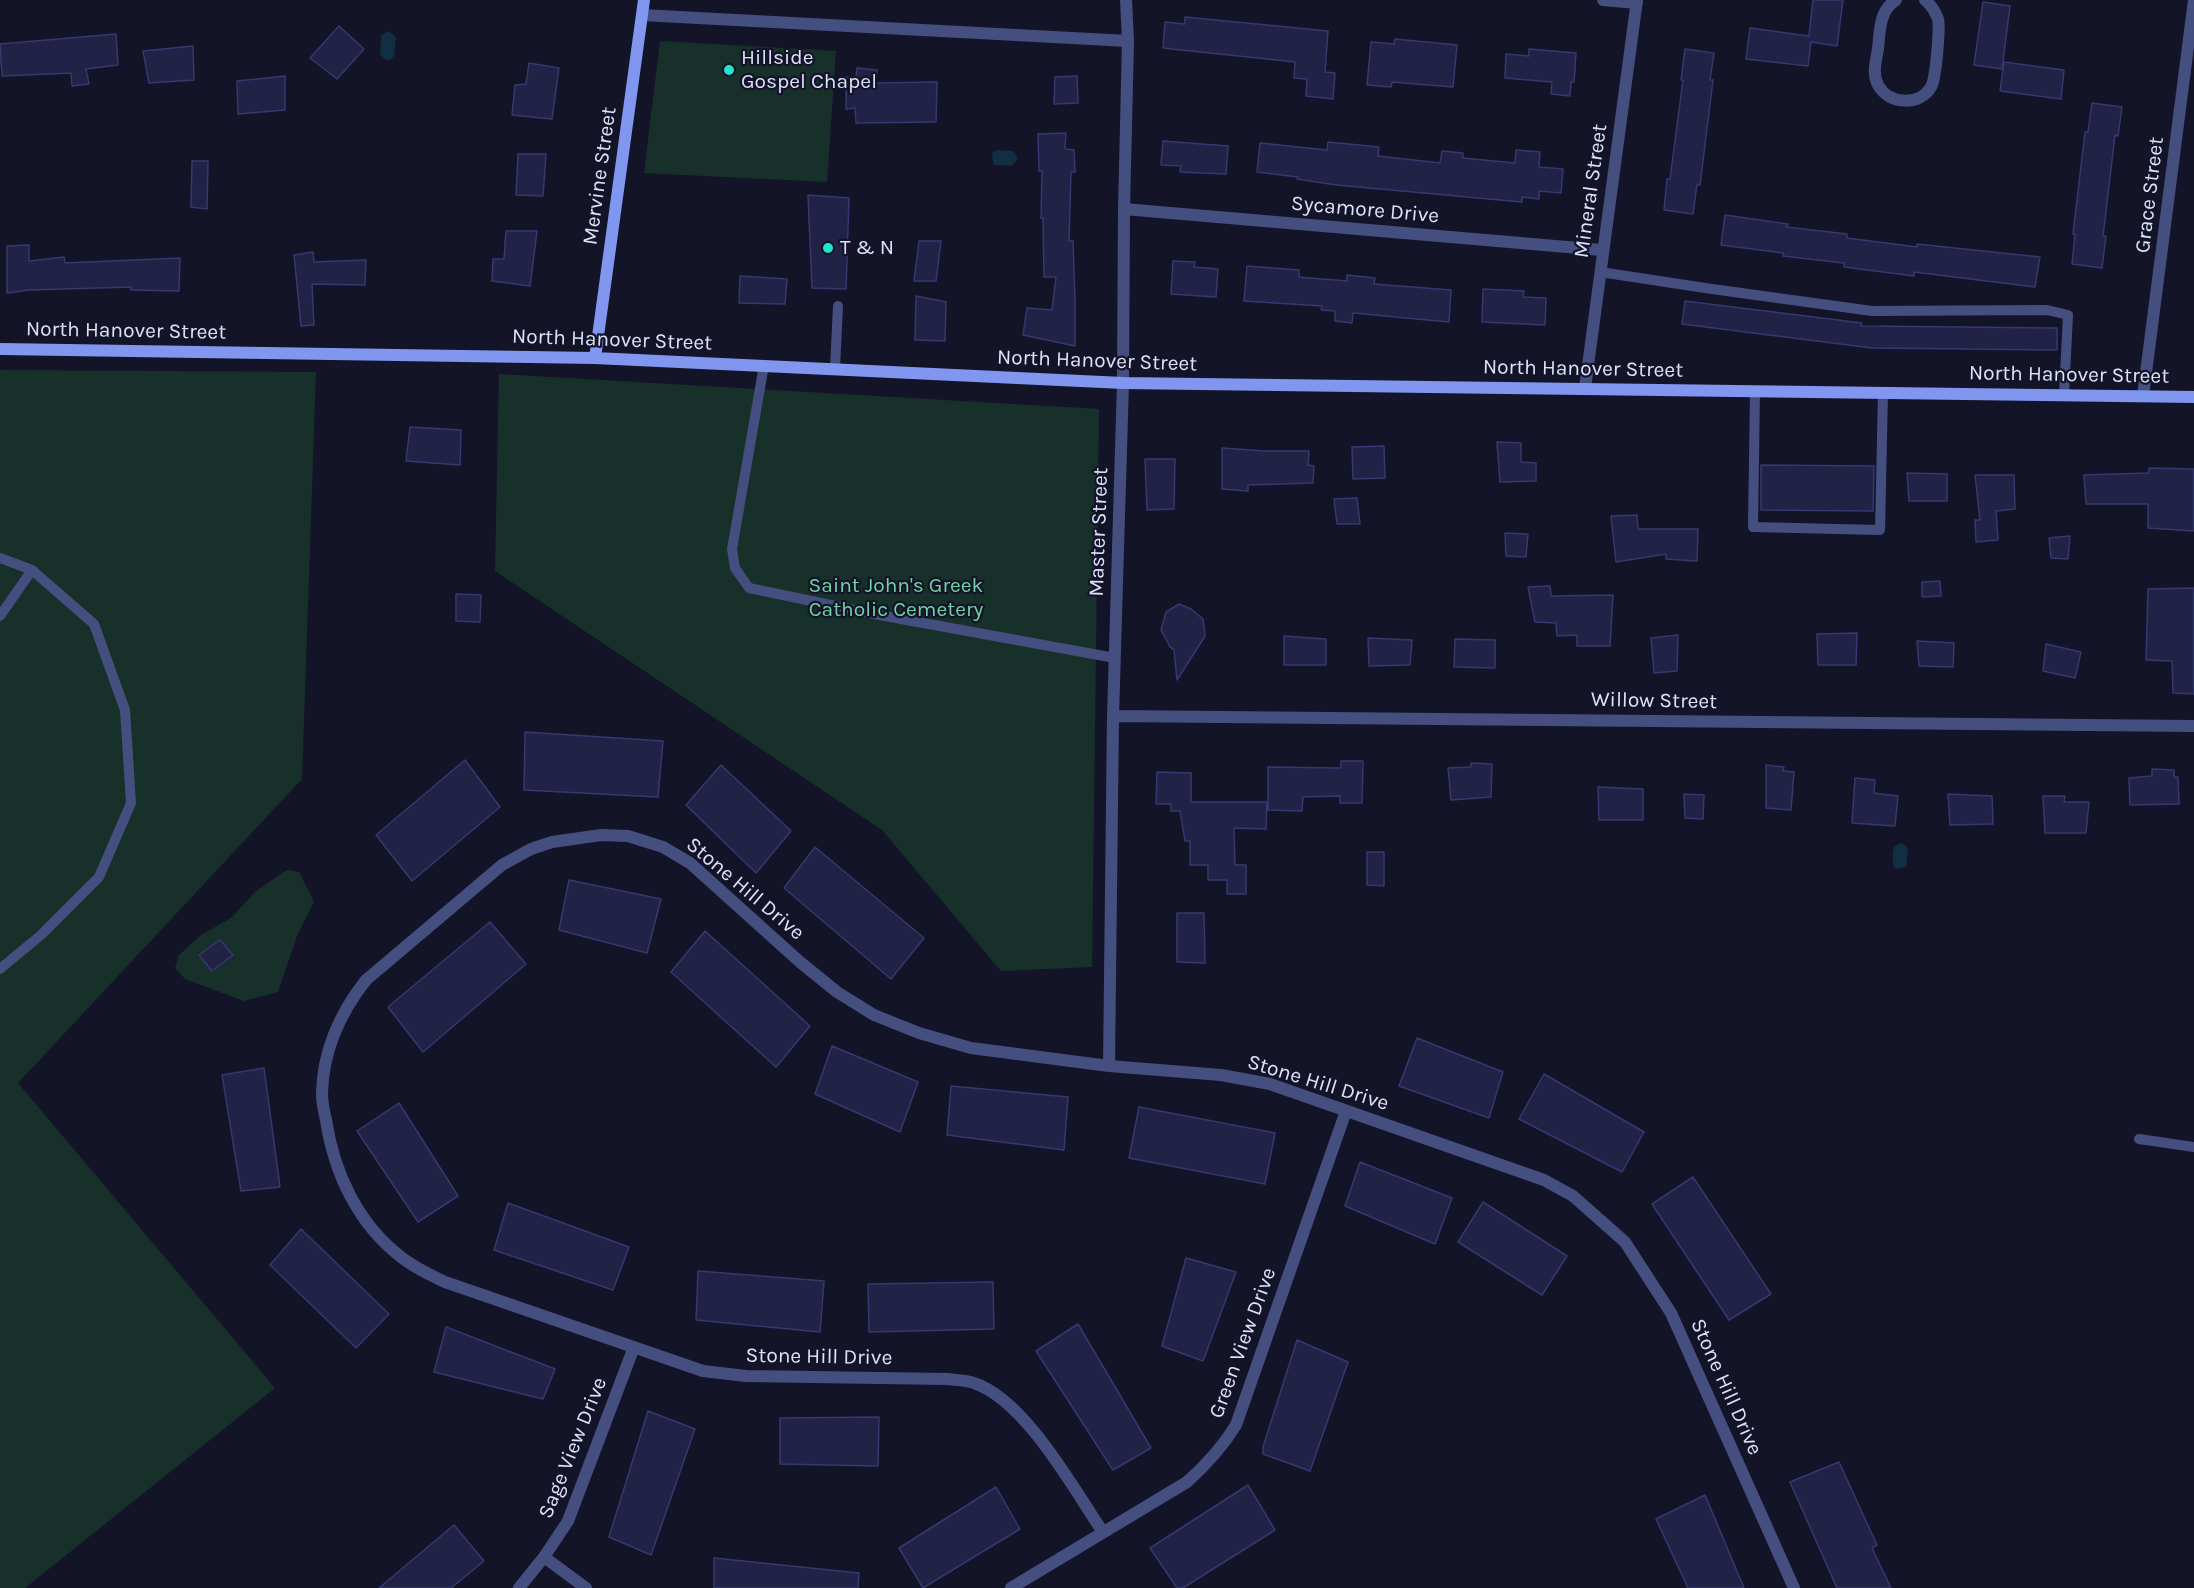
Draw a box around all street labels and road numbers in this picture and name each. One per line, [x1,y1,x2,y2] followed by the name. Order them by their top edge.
[578,105,622,247] street label: Mervine Street
[1569,122,1613,260] street label: Mineral Street
[2130,135,2170,255] street label: Grace Street
[1290,191,1440,229] street label: Sycamore Drive
[26,317,226,345] street label: North Hanover Street
[511,324,713,356] street label: North Hanover Street
[996,345,1198,377] street label: North Hanover Street
[1483,355,1683,383] street label: North Hanover Street
[1969,361,2169,389] street label: North Hanover Street
[1084,467,1114,597] street label: Master Street
[1591,687,1717,715] street label: Willow Street
[681,832,809,946] street label: Stone Hill Drive
[1244,1050,1392,1116] street label: Stone Hill Drive
[1204,1264,1282,1422] street label: Green View Drive
[1685,1315,1767,1459] street label: Stone Hill Drive
[745,1343,893,1371] street label: Stone Hill Drive
[533,1374,613,1522] street label: Sage View Drive

